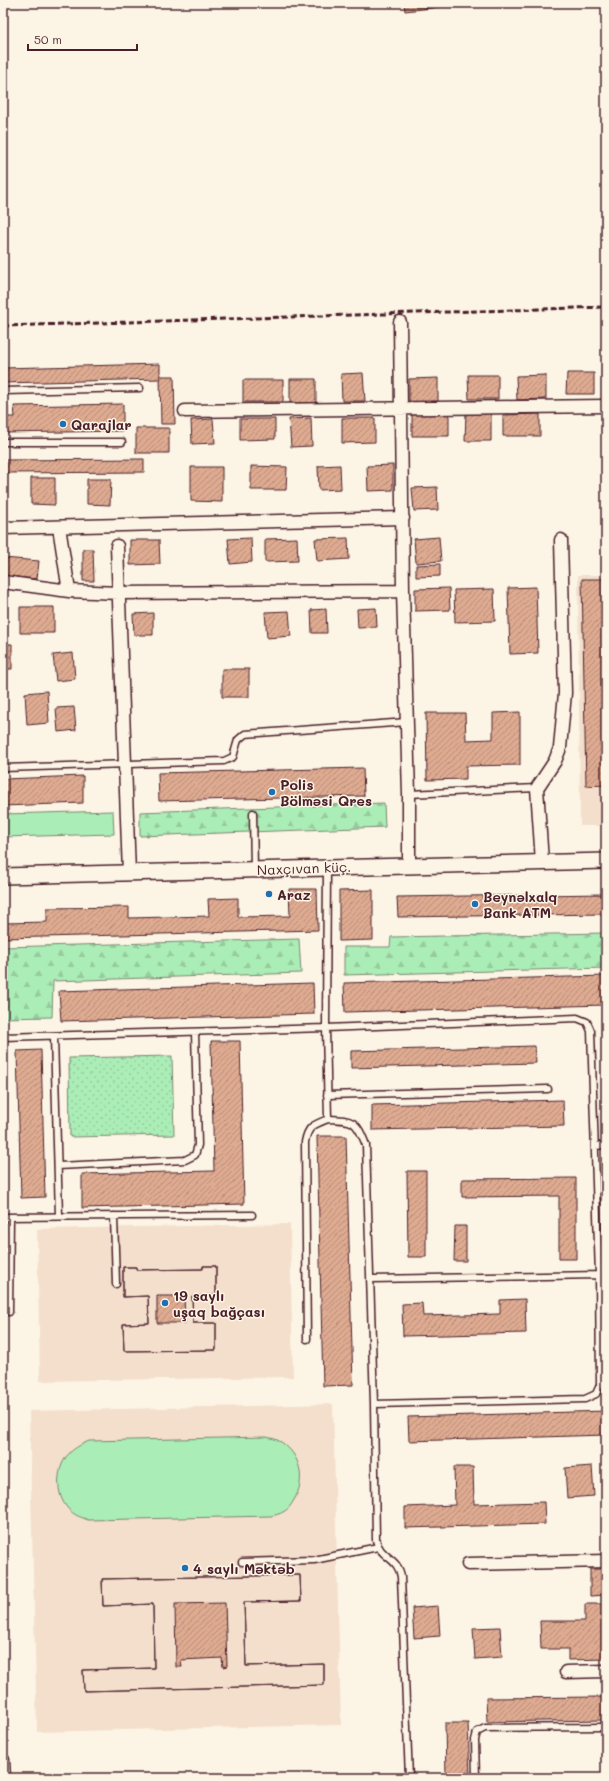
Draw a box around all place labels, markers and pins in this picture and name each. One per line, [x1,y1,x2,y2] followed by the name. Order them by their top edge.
[71,415,132,434] place label: Qarajlar
[58,419,68,429] marker: Qarajlar
[280,775,372,810] place label: Polis Bölməsi Qres
[267,787,277,797] marker: Polis Bölməsi Qres
[277,885,311,904] place label: Araz
[483,887,557,922] place label: Beynəlxalq Bank ATM
[264,889,274,899] marker: Araz
[470,899,480,909] marker: Beynəlxalq Bank ATM
[173,1286,266,1322] place label: 19 saylı uşaq bağçası
[160,1298,170,1308] marker: 19 saylı uşaq bağçası
[193,1559,295,1578] place label: 4 saylı Məktəb
[180,1563,190,1573] marker: 4 saylı Məktəb

